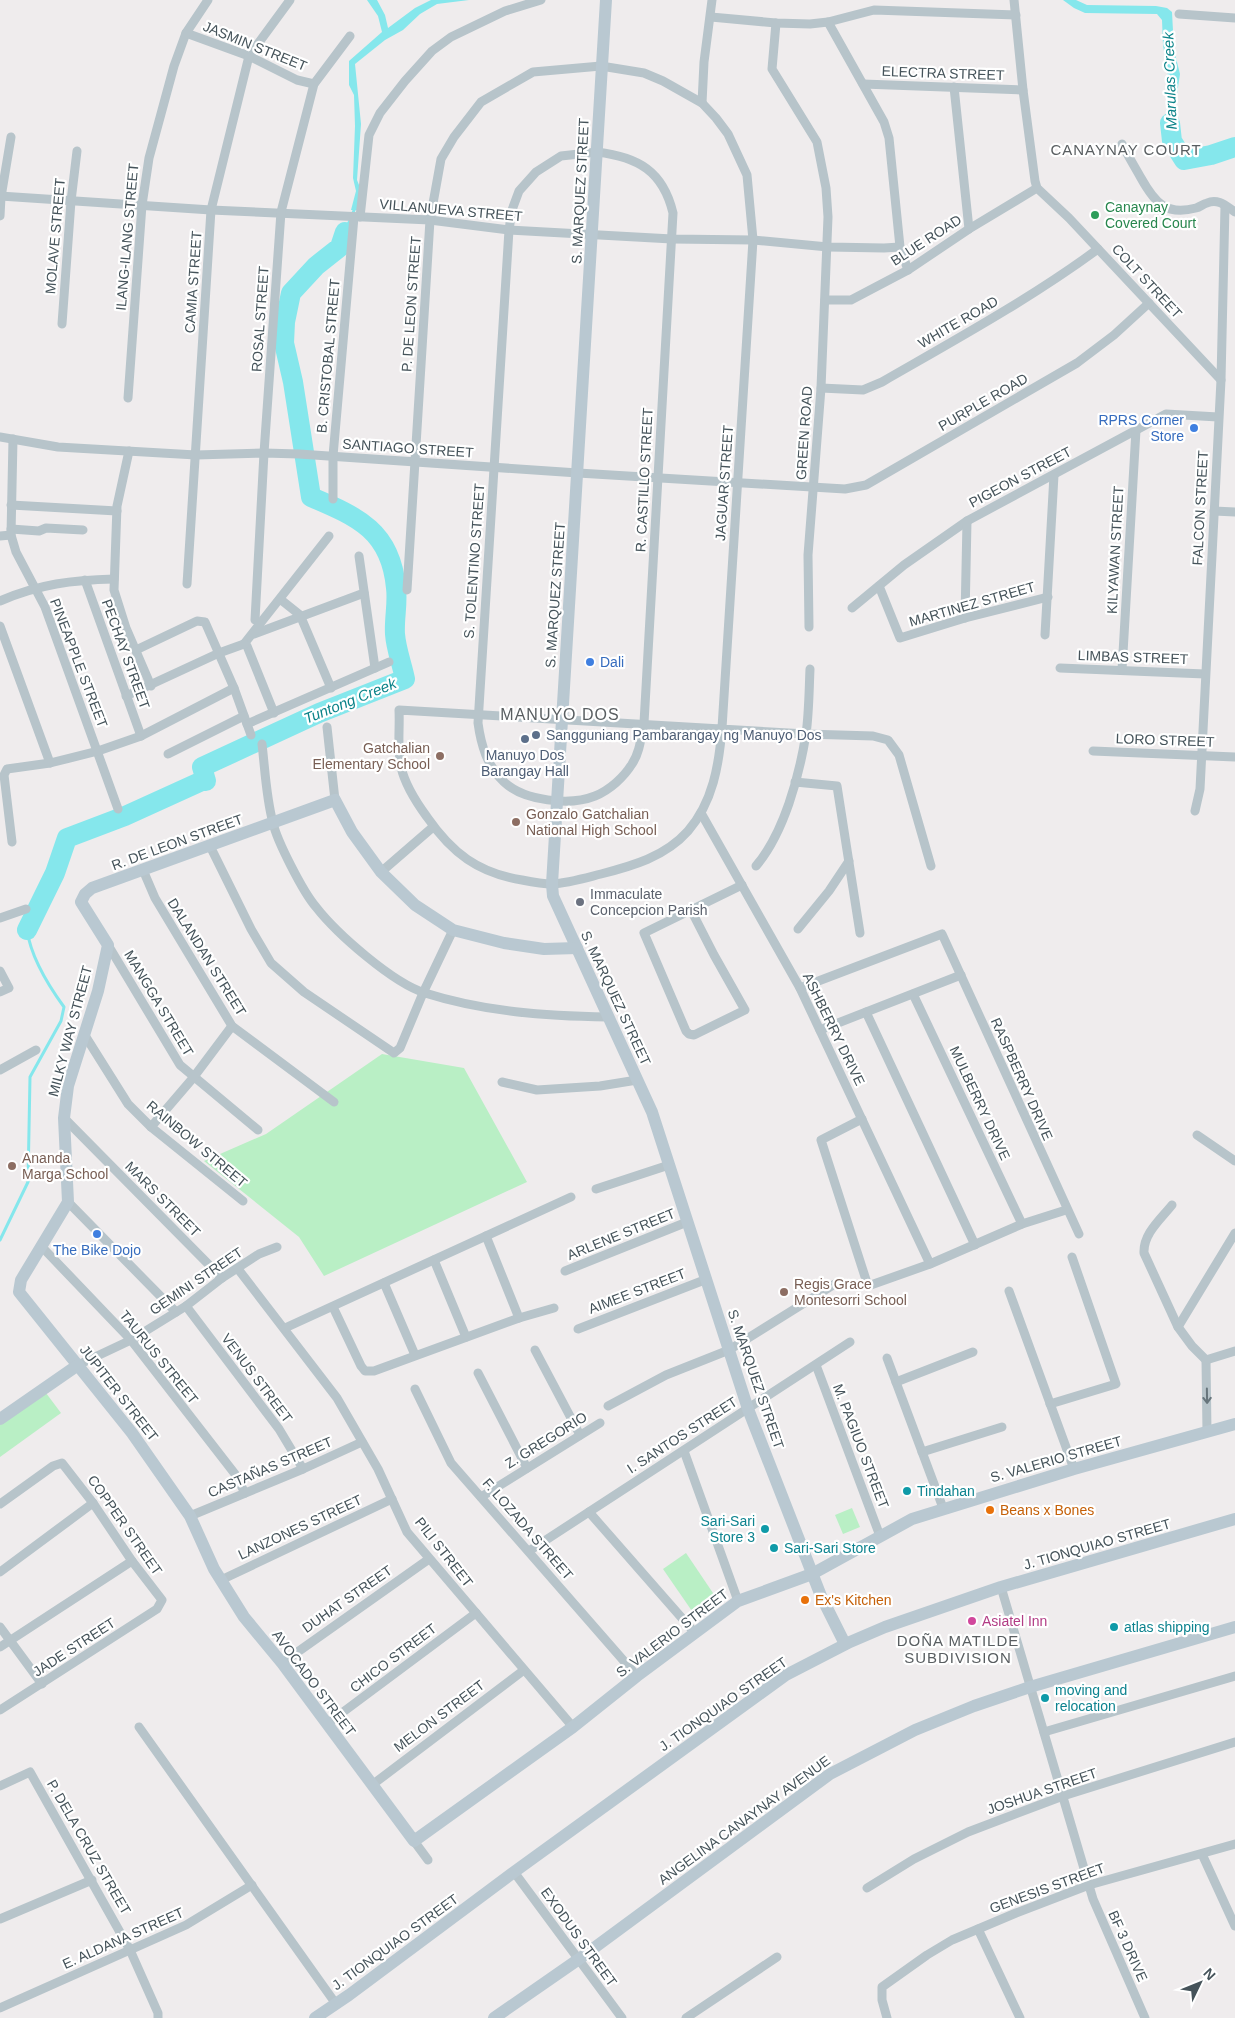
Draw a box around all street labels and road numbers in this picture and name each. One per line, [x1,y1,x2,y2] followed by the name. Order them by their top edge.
[201,18,310,74] street label: JASMIN STREET
[881,63,1005,83] street label: ELECTRA STREET
[568,117,592,264] street label: S. MARQUEZ STREET
[113,162,141,311] street label: ILANG-ILANG STREET
[42,177,68,295] street label: MOLAVE STREET
[379,196,524,224] street label: VILLANUEVA STREET
[888,211,964,269] street label: BLUE ROAD
[181,230,205,334] street label: CAMIA STREET
[398,235,424,372] street label: P. DE LEON STREET
[1109,241,1186,322] street label: COLT STREET
[248,265,272,372] street label: ROSAL STREET
[313,278,343,434] street label: B. CRISTOBAL STREET
[915,293,1001,351] street label: WHITE ROAD
[936,370,1030,434] street label: PURPLE ROAD
[793,385,815,481] street label: GREEN ROAD
[632,407,656,553] street label: R. CASTILLO STREET
[712,424,736,541] street label: JAGUAR STREET
[342,435,475,461] street label: SANTIAGO STREET
[966,443,1074,511] street label: PIGEON STREET
[1189,450,1211,566] street label: FALCON STREET
[461,482,487,639] street label: S. TOLENTINO STREET
[1104,485,1126,615] street label: KILYAWAN STREET
[542,521,568,668] street label: S. MARQUEZ STREET
[907,578,1037,630] street label: MARTINEZ STREET
[47,596,111,730] street label: PINEAPPLE STREET
[99,597,153,711] street label: PECHAY STREET
[1078,647,1189,667] street label: LIMBAS STREET
[1115,730,1215,750] street label: LORO STREET
[109,811,245,873] street label: R. DE LEON STREET
[164,895,250,1019] street label: DALANDAN STREET
[578,928,654,1068] street label: S. MARQUEZ STREET
[121,947,197,1059] street label: MANGGA STREET
[45,963,95,1098] street label: MILKY WAY STREET
[800,970,868,1088] street label: ASHBERRY DRIVE
[988,1015,1056,1143] street label: RASPBERRY DRIVE
[947,1043,1013,1163] street label: MULBERRY DRIVE
[144,1097,251,1191] street label: RAINBOW STREET
[122,1158,204,1240] street label: MARS STREET
[565,1205,678,1263] street label: ARLENE STREET
[146,1244,246,1318] street label: GEMINI STREET
[586,1265,688,1317] street label: AIMEE STREET
[116,1307,202,1407] street label: TAURUS STREET
[725,1307,788,1451] street label: S. MARQUEZ STREET
[218,1330,296,1426] street label: VENUS STREET
[77,1342,162,1445] street label: JUPITER STREET
[830,1382,892,1511] street label: M. PAGIUO STREET
[624,1393,740,1477] street label: I. SANTOS STREET
[502,1408,590,1472] street label: Z. GREGORIO
[988,1432,1124,1485] street label: S. VALERIO STREET
[205,1433,335,1500] street label: CASTAÑAS STREET
[85,1472,166,1578] street label: COPPER STREET
[480,1475,577,1583] street label: F. LOZADA STREET
[236,1491,365,1563] street label: LANZONES STREET
[412,1514,476,1590] street label: PILI STREET
[1022,1515,1173,1573] street label: J. TIONQUIAO STREET
[299,1562,395,1636] street label: DUHAT STREET
[613,1585,731,1680] street label: S. VALERIO STREET
[30,1614,119,1680] street label: JADE STREET
[347,1620,440,1696] street label: CHICO STREET
[269,1627,359,1739] street label: AVOCADO STREET
[656,1654,790,1754] street label: J. TIONQUIAO STREET
[391,1677,488,1755] street label: MELON STREET
[655,1752,833,1888] street label: ANGELINA CANAYNAY AVENUE
[985,1765,1099,1817] street label: JOSHUA STREET
[44,1777,134,1918] street label: P. DELA CRUZ STREET
[987,1860,1107,1916] street label: GENESIS STREET
[538,1884,620,1990] street label: EXODUS STREET
[329,1891,462,1993] street label: J. TIONQUIAO STREET
[60,1904,186,1972] street label: E. ALDANA STREET
[1105,1908,1151,1984] street label: BF 3 DRIVE

